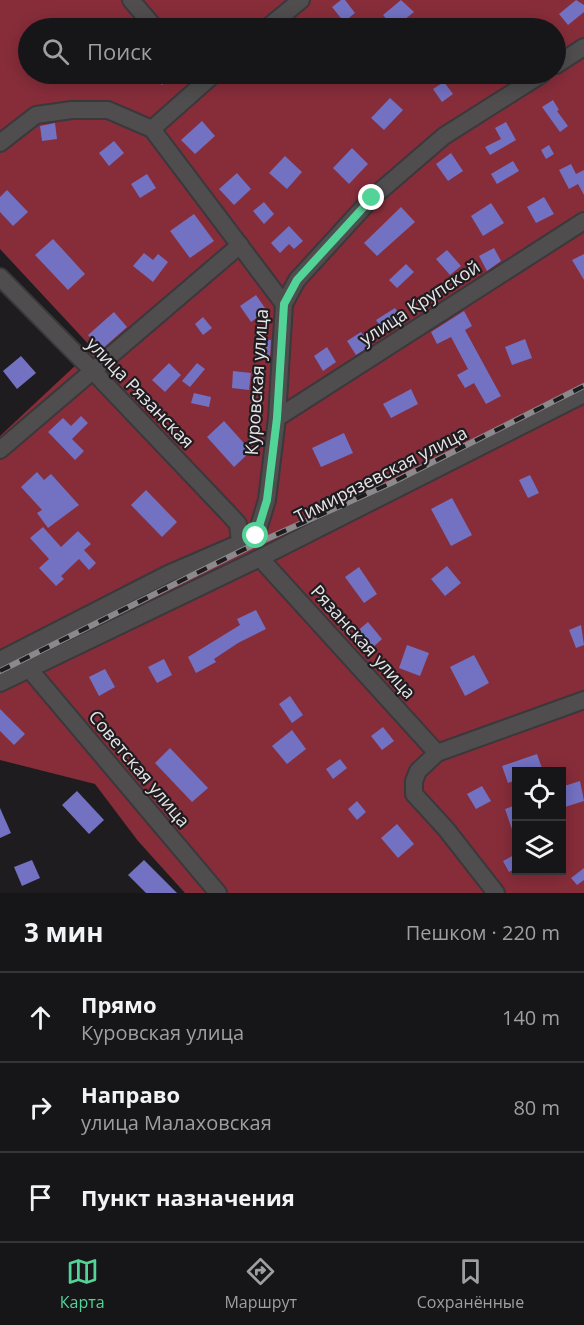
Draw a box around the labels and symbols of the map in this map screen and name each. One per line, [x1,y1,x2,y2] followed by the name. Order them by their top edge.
[358,184,384,210] route end
[355,254,484,350] street label: улица Крупской
[239,308,273,456] street label: Куровская улица
[82,332,200,453] street label: улица Рязанская
[290,420,471,528] street label: Тимирязевская улица
[242,522,268,548] route start
[306,579,421,703] street label: Рязанская улица
[84,705,196,832] street label: Советская улица

